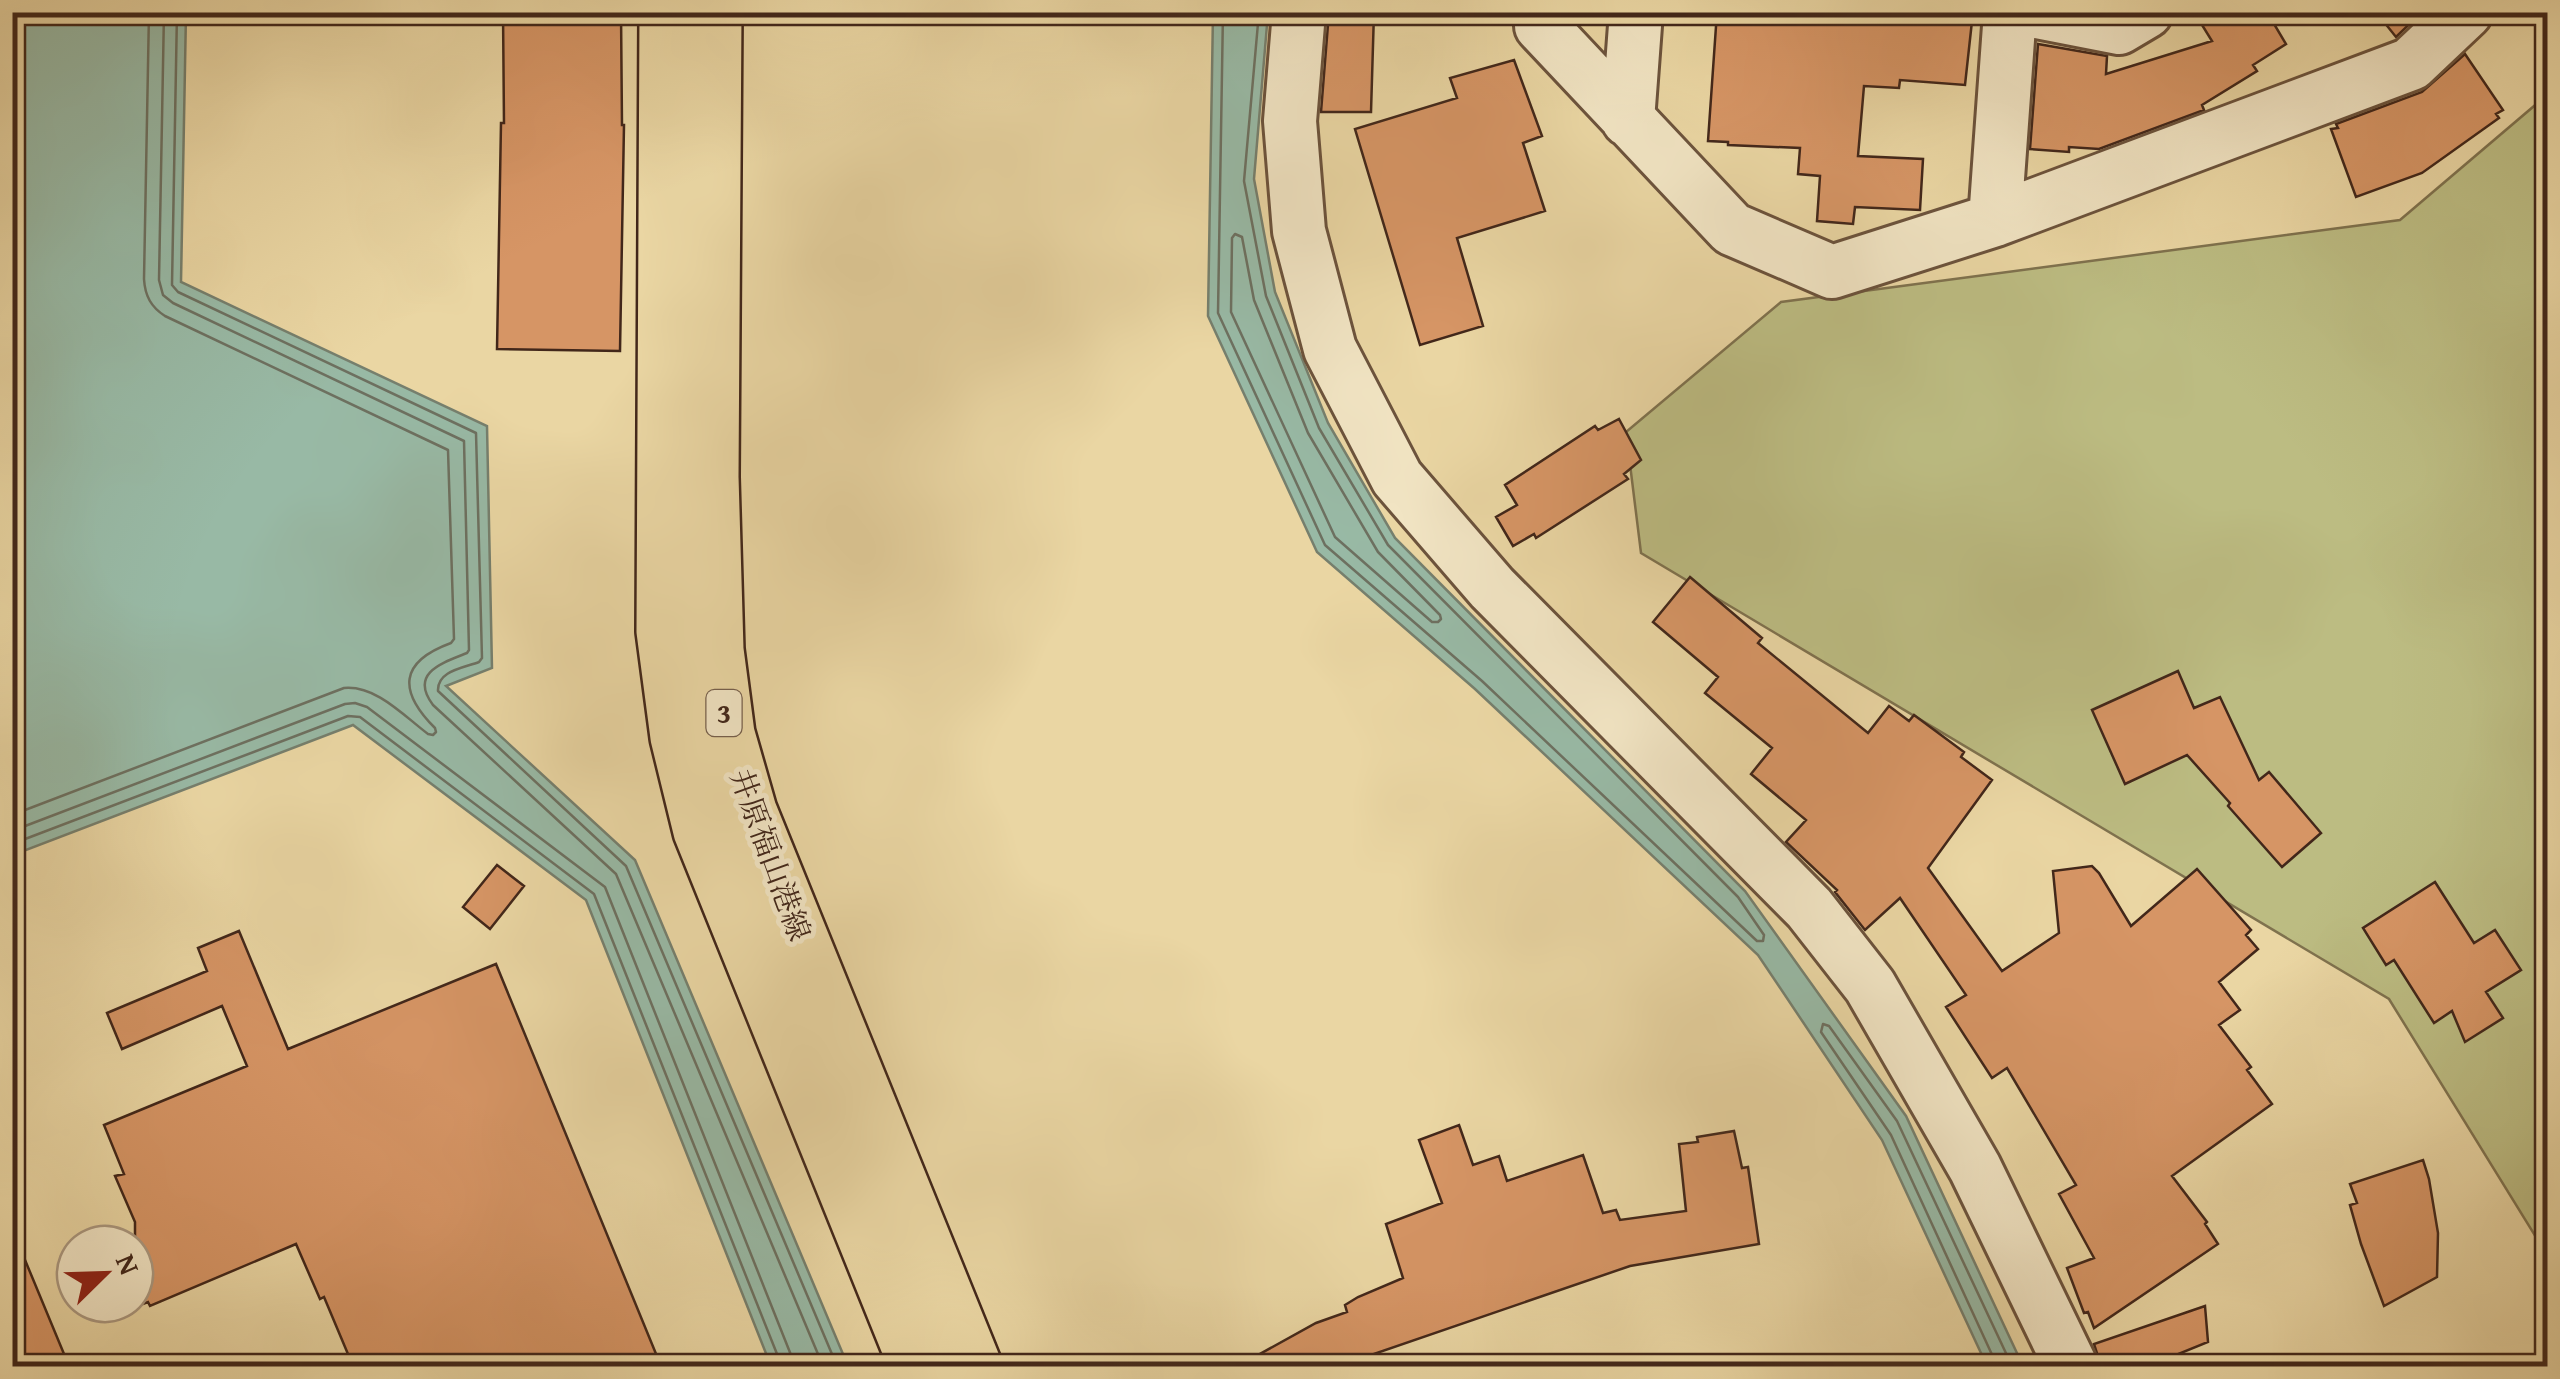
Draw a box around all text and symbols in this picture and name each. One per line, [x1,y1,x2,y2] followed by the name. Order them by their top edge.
[706,690,742,736] road number: 3
[719,763,822,947] street label: 井原福山港線
[55,1224,155,1324] north arrow
[106,1247,151,1281] text: N

